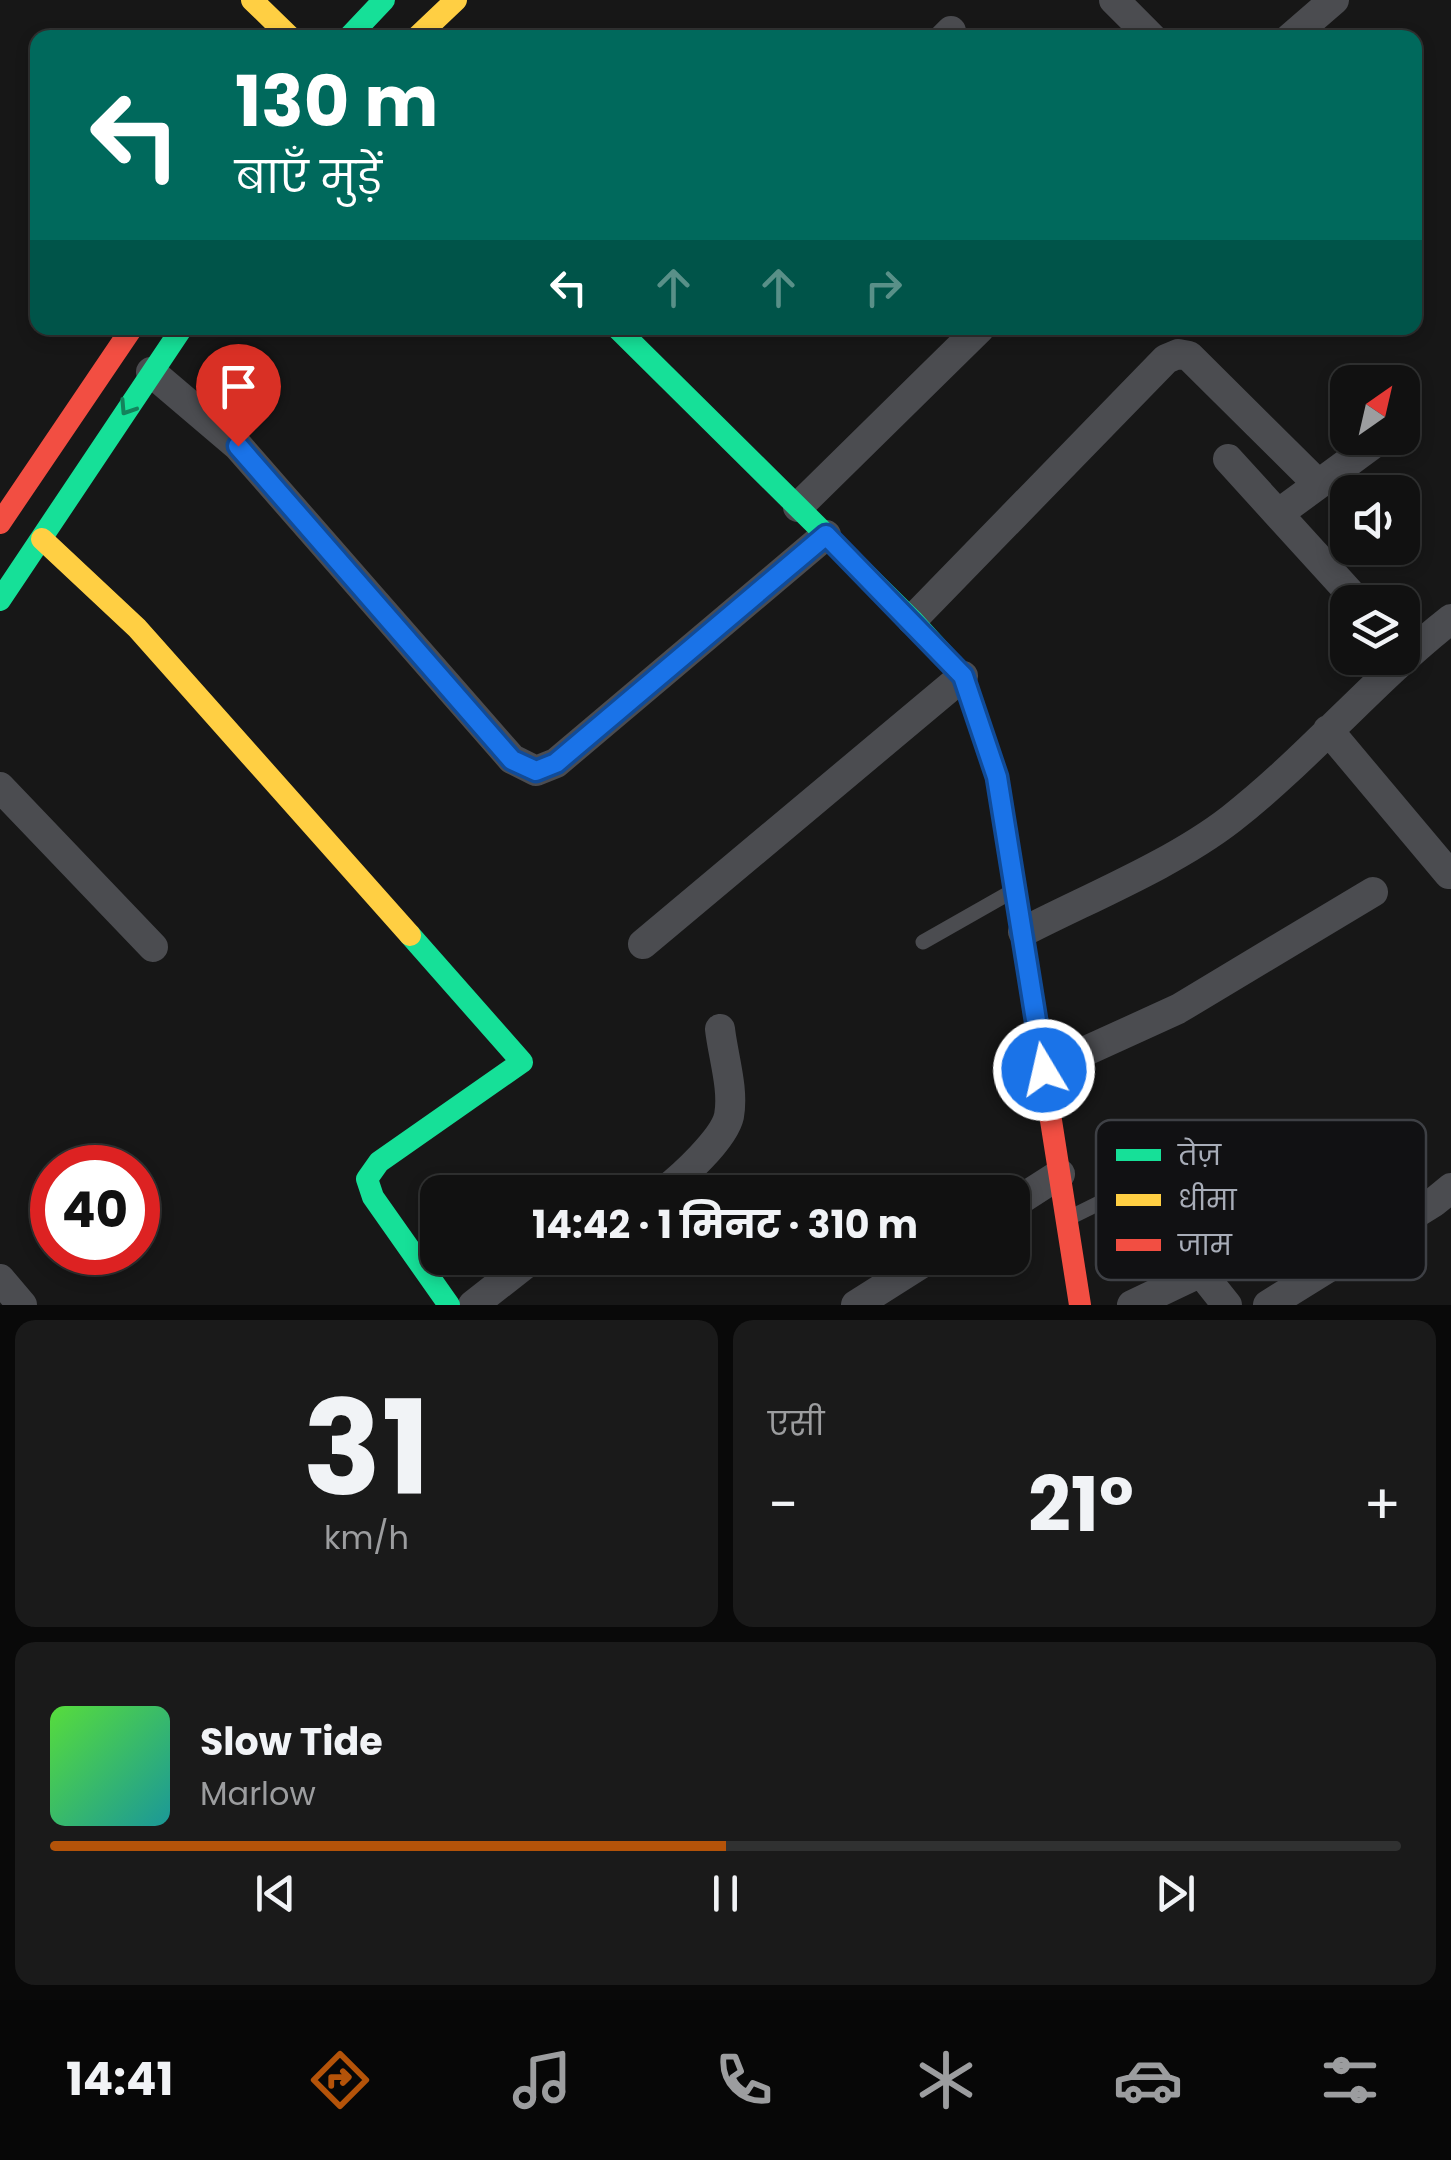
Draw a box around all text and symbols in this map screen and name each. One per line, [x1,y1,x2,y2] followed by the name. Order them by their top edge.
[235,52,438,151] text: 130 m
[70,70,200,200] icon: left
[235,146,382,209] text: बाएँ मुड़ें
[541,260,596,315] icon: left
[646,260,701,315] icon: ahead
[751,260,806,315] icon: ahead
[856,260,911,315] icon: right
[196,344,281,447] pin
[211,359,266,414] icon: arrive
[1330,365,1420,455] north arrow
[1330,365,1420,675] map controls
[121,398,140,416] one-way arrow
[1330,475,1420,565] button: sound
[1330,585,1420,675] button: layers
[992,1018,1096,1122] position arrow
[1096,1120,1426,1280] legend
[1177,1136,1222,1175] text: तेज़
[30,1145,160,1275] speed limit sign: 40
[1178,1181,1237,1220] text: धीमा
[532,1198,918,1251] text: 14:42 · 1 मिनट · 310 m
[1177,1226,1233,1265] text: जाम
[303,1357,430,1540] text: 31
[768,1401,824,1446] text: एसी
[1028,1452,1134,1557] text: 21°
[768,1466,798,1543] text: −
[1363,1466,1401,1543] text: +
[324,1515,409,1560] text: km/h
[200,1715,383,1768] text: Slow Tide
[200,1771,316,1816] text: Marlow
[248,1866,303,1921] icon: previous
[698,1866,753,1921] icon: pause
[1148,1866,1203,1921] icon: next
[305,2045,375,2115] icon: directions
[507,2045,577,2115] icon: music
[709,2045,779,2115] icon: phone
[911,2045,981,2115] icon: climate
[1113,2045,1183,2115] icon: car
[1315,2045,1385,2115] icon: filters
[66,2048,174,2111] text: 14:41

